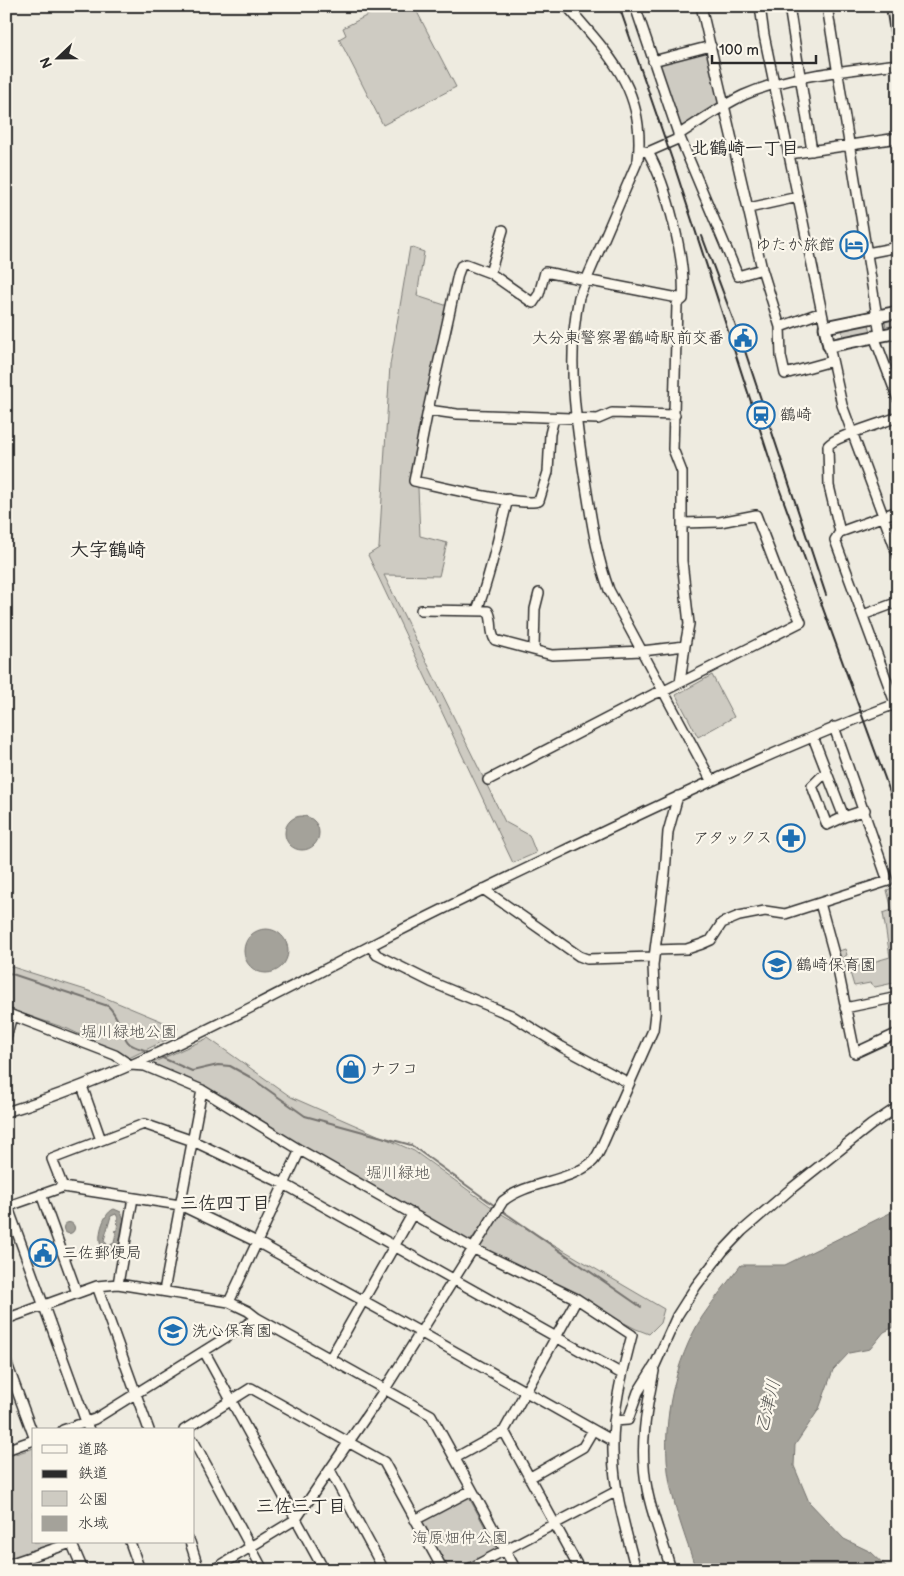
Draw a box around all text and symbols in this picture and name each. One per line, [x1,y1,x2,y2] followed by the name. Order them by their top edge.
[32,32,82,82] north arrow
[712,32,815,64] scale bar
[719,41,759,60] text: 100 m
[37,55,56,71] text: N
[691,138,799,159] district label: 北鶴崎一丁目
[839,230,869,260] hotel icon: ゆたか旅館
[755,236,835,255] place label: ゆたか旅館
[728,323,758,353] public building icon: 大分東警察署鶴崎駅前交番
[532,329,724,348] place label: 大分東警察署鶴崎駅前交番
[746,400,776,430] station icon: 鶴崎
[780,406,812,425] place label: 鶴崎
[70,539,146,562] district label: 大字鶴崎
[776,823,806,853] pharmacy icon: アタックス
[693,829,772,848] place label: アタックス
[762,950,792,980] school or university icon: 鶴崎保育園
[796,956,876,975] place label: 鶴崎保育園
[81,1023,177,1042] park label: 堀川緑地公園
[336,1054,366,1084] shop icon: ナフコ
[370,1060,418,1079] place label: ナフコ
[366,1164,430,1183] park label: 堀川緑地
[180,1193,270,1214] district label: 三佐四丁目
[28,1238,58,1268] public building icon: 三佐郵便局
[62,1244,142,1263] place label: 三佐郵便局
[158,1316,188,1346] school or university icon: 洗心保育園
[192,1322,272,1341] place label: 洗心保育園
[751,1377,785,1435] water label: 乙津川
[32,1428,195,1544] legend
[78,1440,108,1459] text: 道路
[78,1464,108,1483] text: 鉄道
[78,1490,108,1509] text: 公園
[256,1496,346,1517] district label: 三佐三丁目
[78,1514,108,1533] text: 水域
[412,1529,508,1548] park label: 海原畑仲公園

